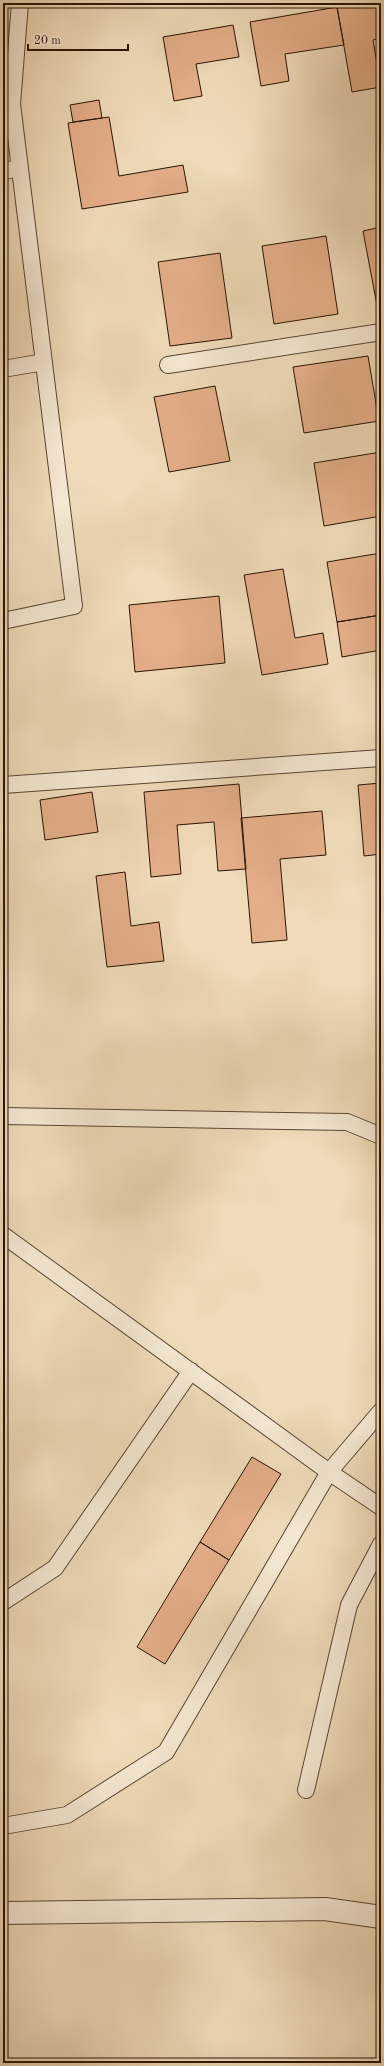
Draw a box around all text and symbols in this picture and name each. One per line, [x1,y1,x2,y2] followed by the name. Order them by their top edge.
[28,26,128,52] scale bar
[34,35,61,47] text: 20 m

